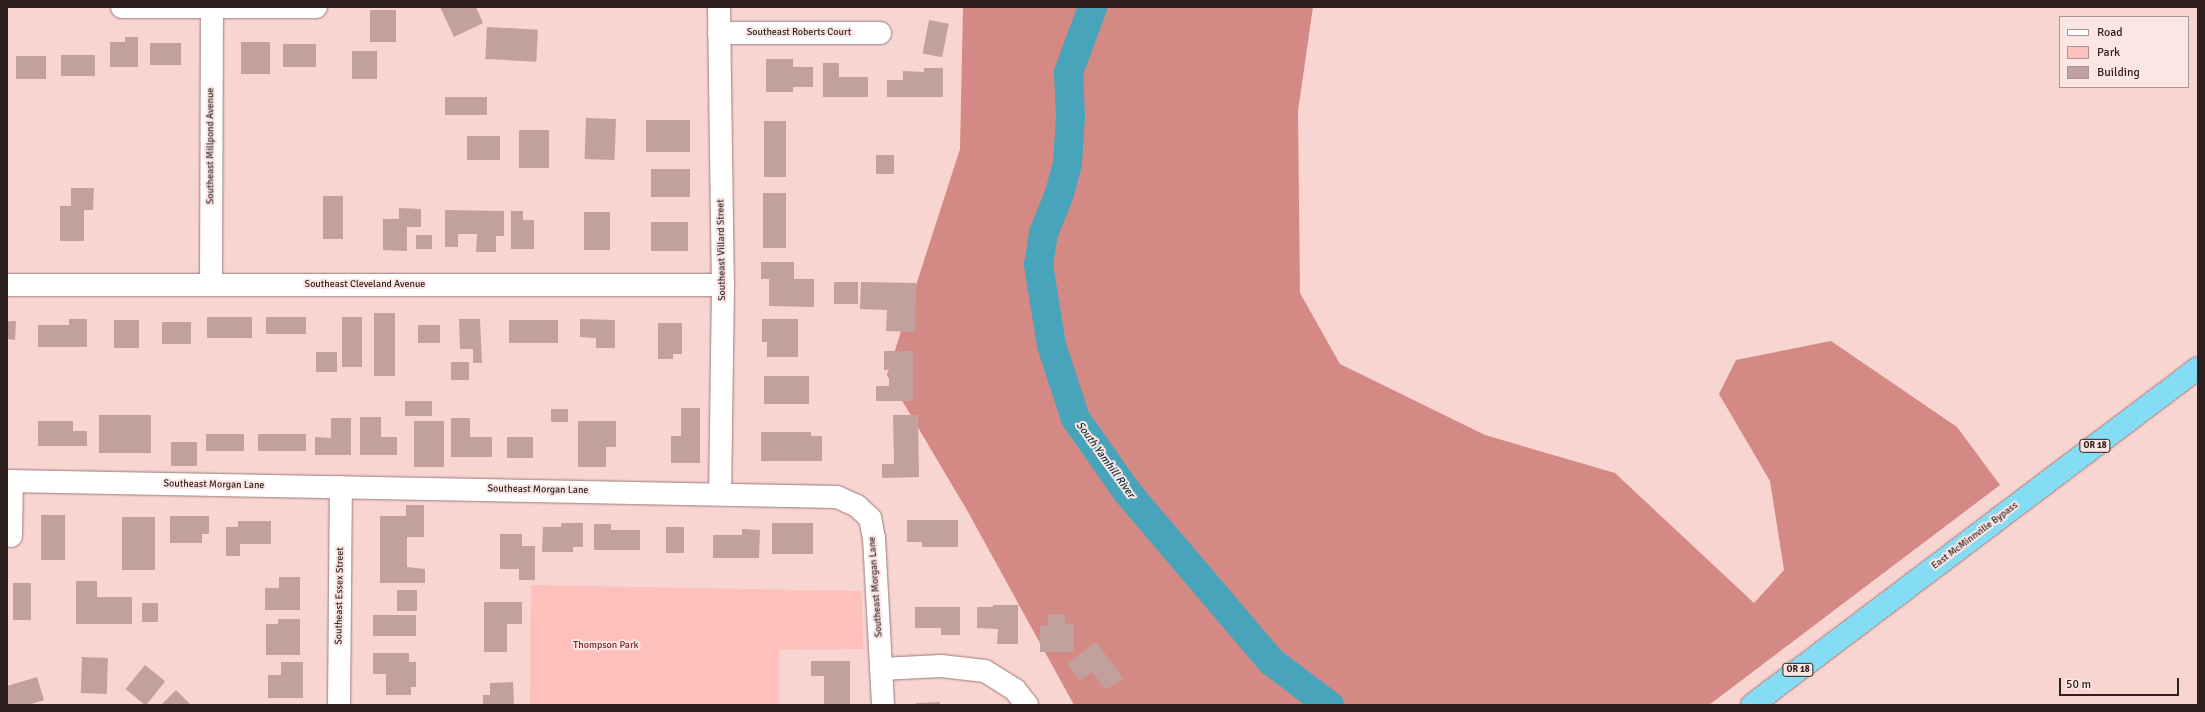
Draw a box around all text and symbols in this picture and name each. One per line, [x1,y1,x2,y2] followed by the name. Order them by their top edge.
[2059,16,2189,88] legend
[2097,25,2123,40] text: Road
[747,27,851,39] street label: Southeast Roberts Court
[2097,45,2120,60] text: Park
[2097,65,2140,80] text: Building
[205,88,217,204] street label: Southeast Millpond Avenue
[715,199,729,301] street label: Southeast Villard Street
[305,279,425,291] street label: Southeast Cleveland Avenue
[1073,419,1137,501] water label: South Yamhill River
[2079,439,2111,453] road number: OR 18
[163,478,265,492] street label: Southeast Morgan Lane
[487,483,589,497] street label: Southeast Morgan Lane
[1930,500,2020,572] street label: East McMinnville Bypass
[866,536,886,638] street label: Southeast Morgan Lane
[333,547,347,645] street label: Southeast Essex Street
[573,640,639,652] park label: Thompson Park
[1782,663,1814,677] road number: OR 18
[2061,670,2181,696] scale bar
[2066,677,2091,692] text: 50 m

